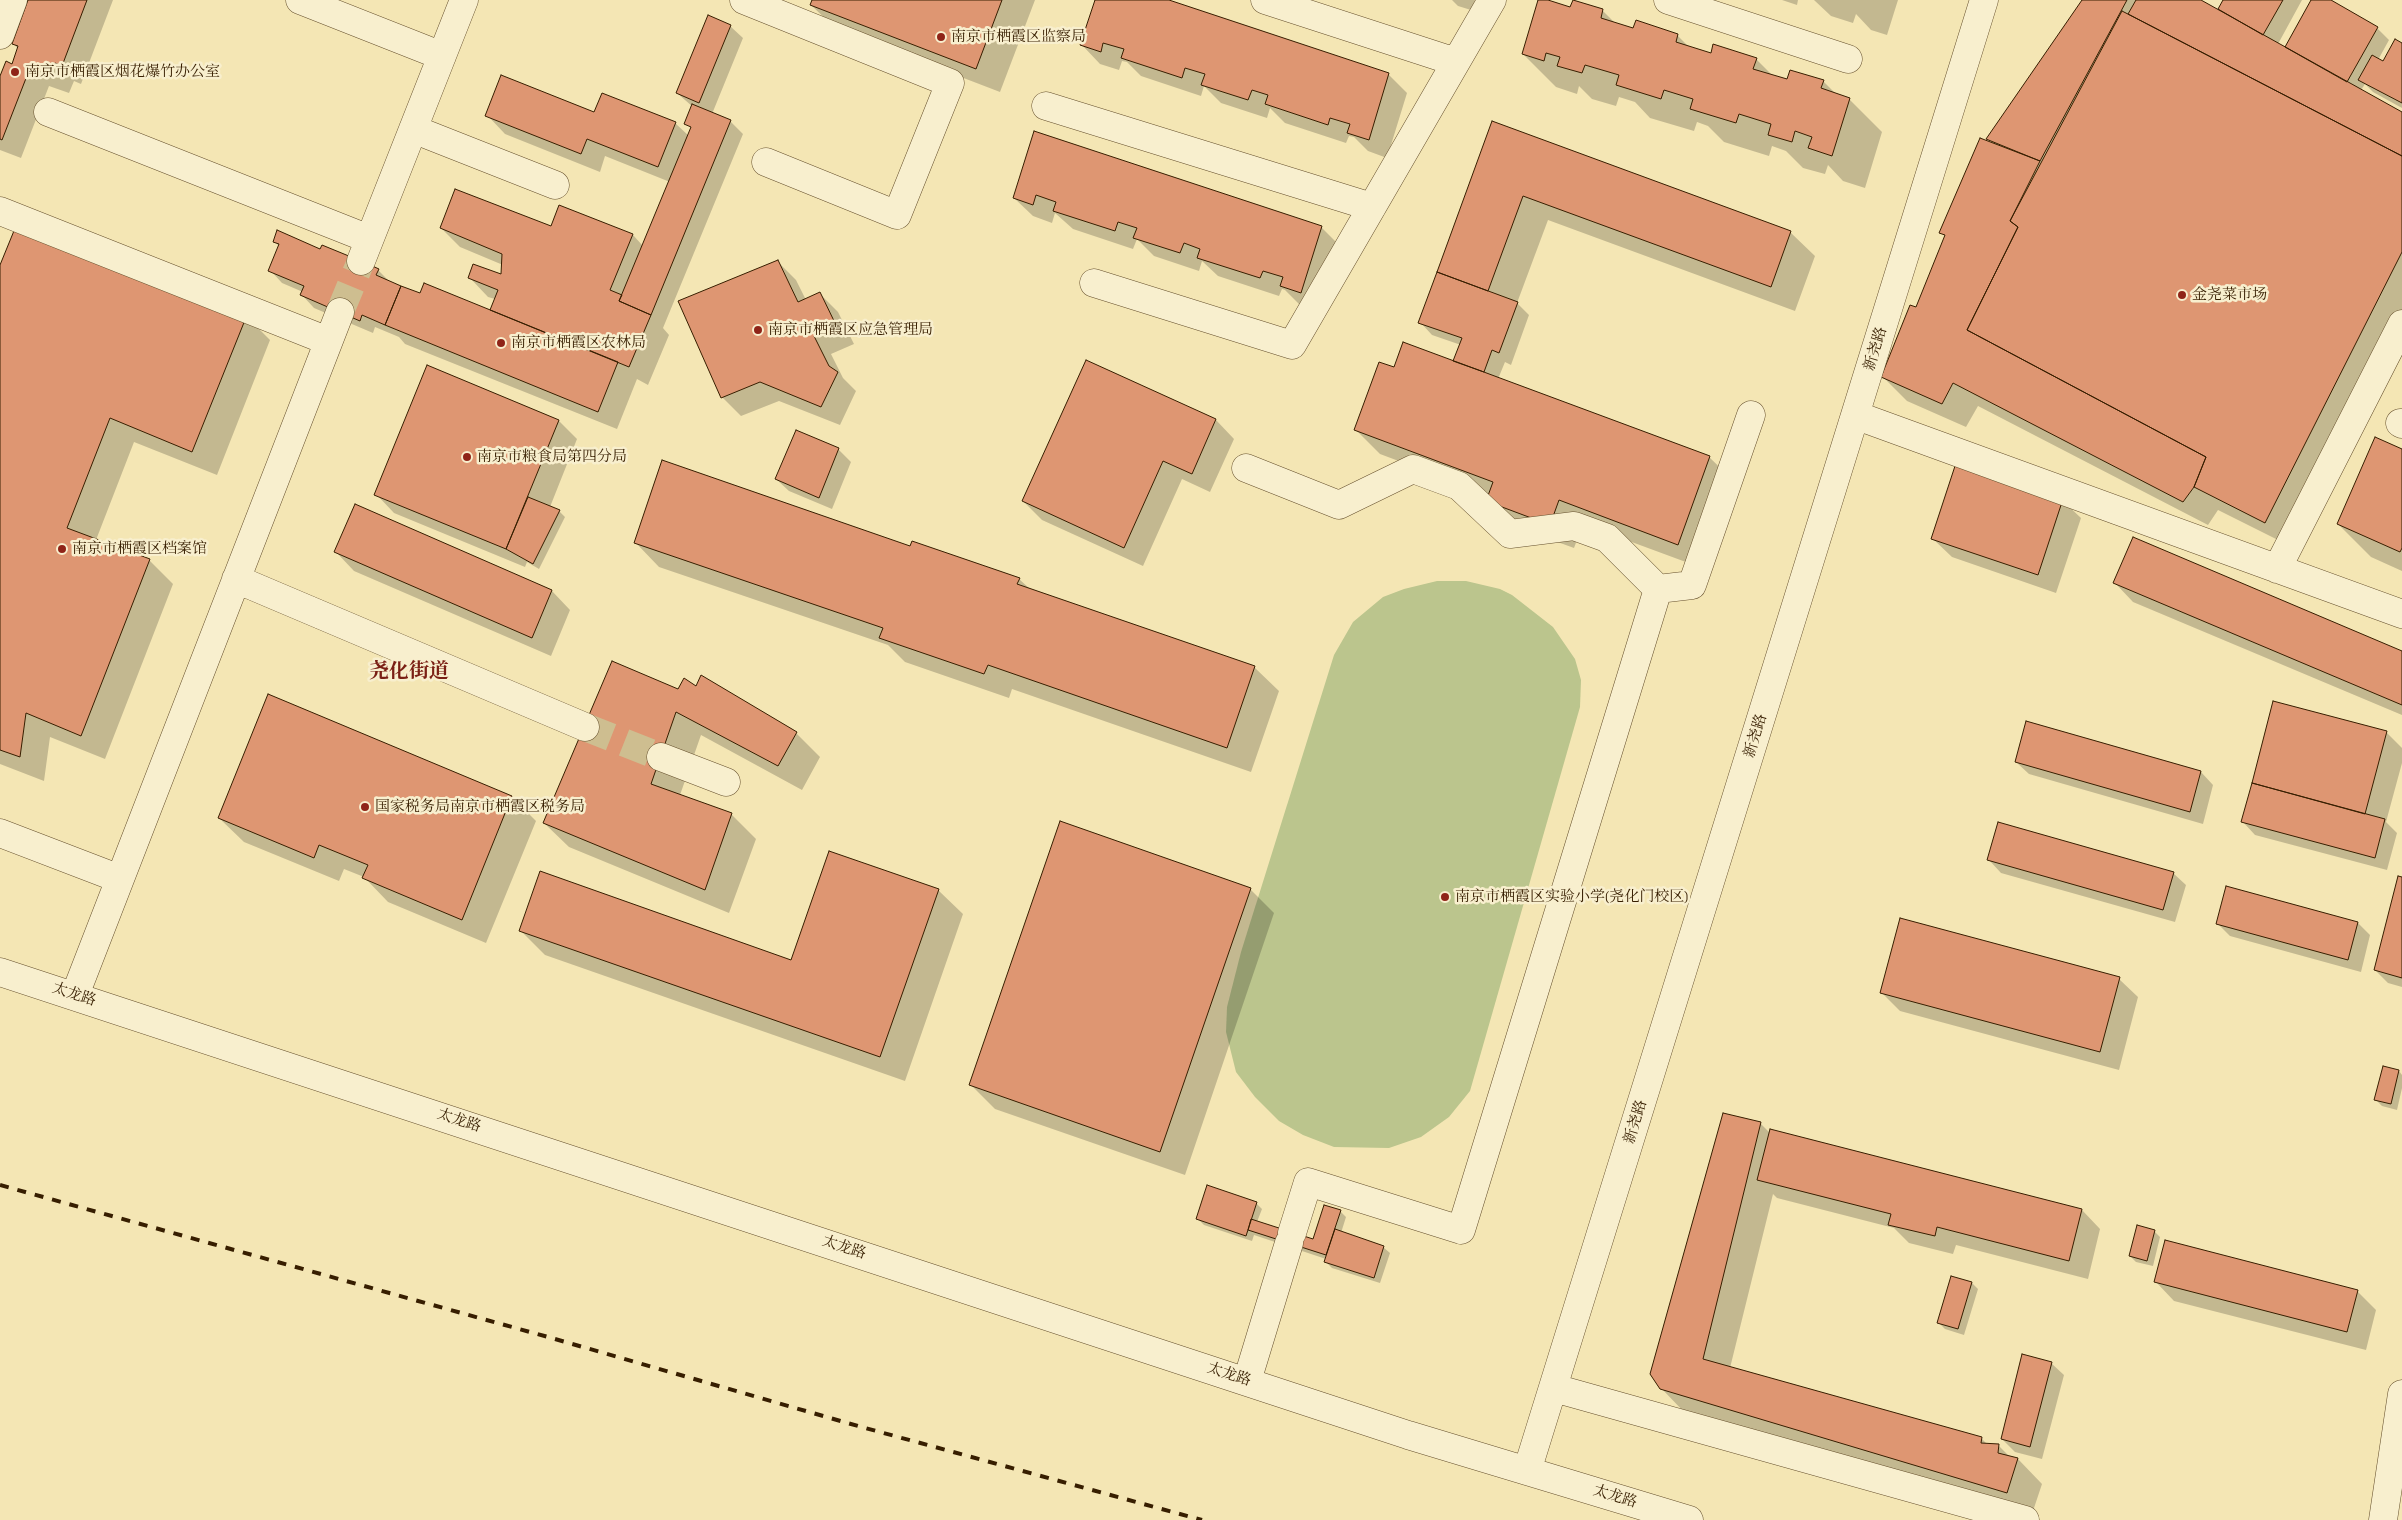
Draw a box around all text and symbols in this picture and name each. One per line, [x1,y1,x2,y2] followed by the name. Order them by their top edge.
[951,28,1086,46] place label: 南京市栖霞区监察局
[935,31,947,43] marker: 南京市栖霞区监察局
[25,63,220,81] place label: 南京市栖霞区烟花爆竹办公室
[9,66,21,78] marker: 南京市栖霞区烟花爆竹办公室
[2192,286,2267,304] place label: 金尧菜市场
[2176,289,2188,301] marker: 金尧菜市场
[768,321,933,339] place label: 南京市栖霞区应急管理局
[752,324,764,336] marker: 南京市栖霞区应急管理局
[1861,325,1891,373] street label: 新尧路
[511,334,646,352] place label: 南京市栖霞区农林局
[495,337,507,349] marker: 南京市栖霞区农林局
[477,448,627,466] place label: 南京市粮食局第四分局
[461,451,473,463] marker: 南京市粮食局第四分局
[72,540,207,558] place label: 南京市栖霞区档案馆
[56,543,68,555] marker: 南京市栖霞区档案馆
[369,660,449,684] district label: 尧化街道
[1741,712,1771,760] street label: 新尧路
[375,798,585,816] place label: 国家税务局南京市栖霞区税务局
[359,801,371,813] marker: 国家税务局南京市栖霞区税务局
[1455,888,1688,906] place label: 南京市栖霞区实验小学(尧化门校区)
[1439,891,1451,903] marker: 南京市栖霞区实验小学(尧化门校区)
[50,979,98,1011] street label: 太龙路
[1621,1098,1651,1146] street label: 新尧路
[435,1105,483,1137] street label: 太龙路
[820,1232,868,1264] street label: 太龙路
[1205,1359,1253,1391] street label: 太龙路
[1591,1482,1639,1512] street label: 太龙路

